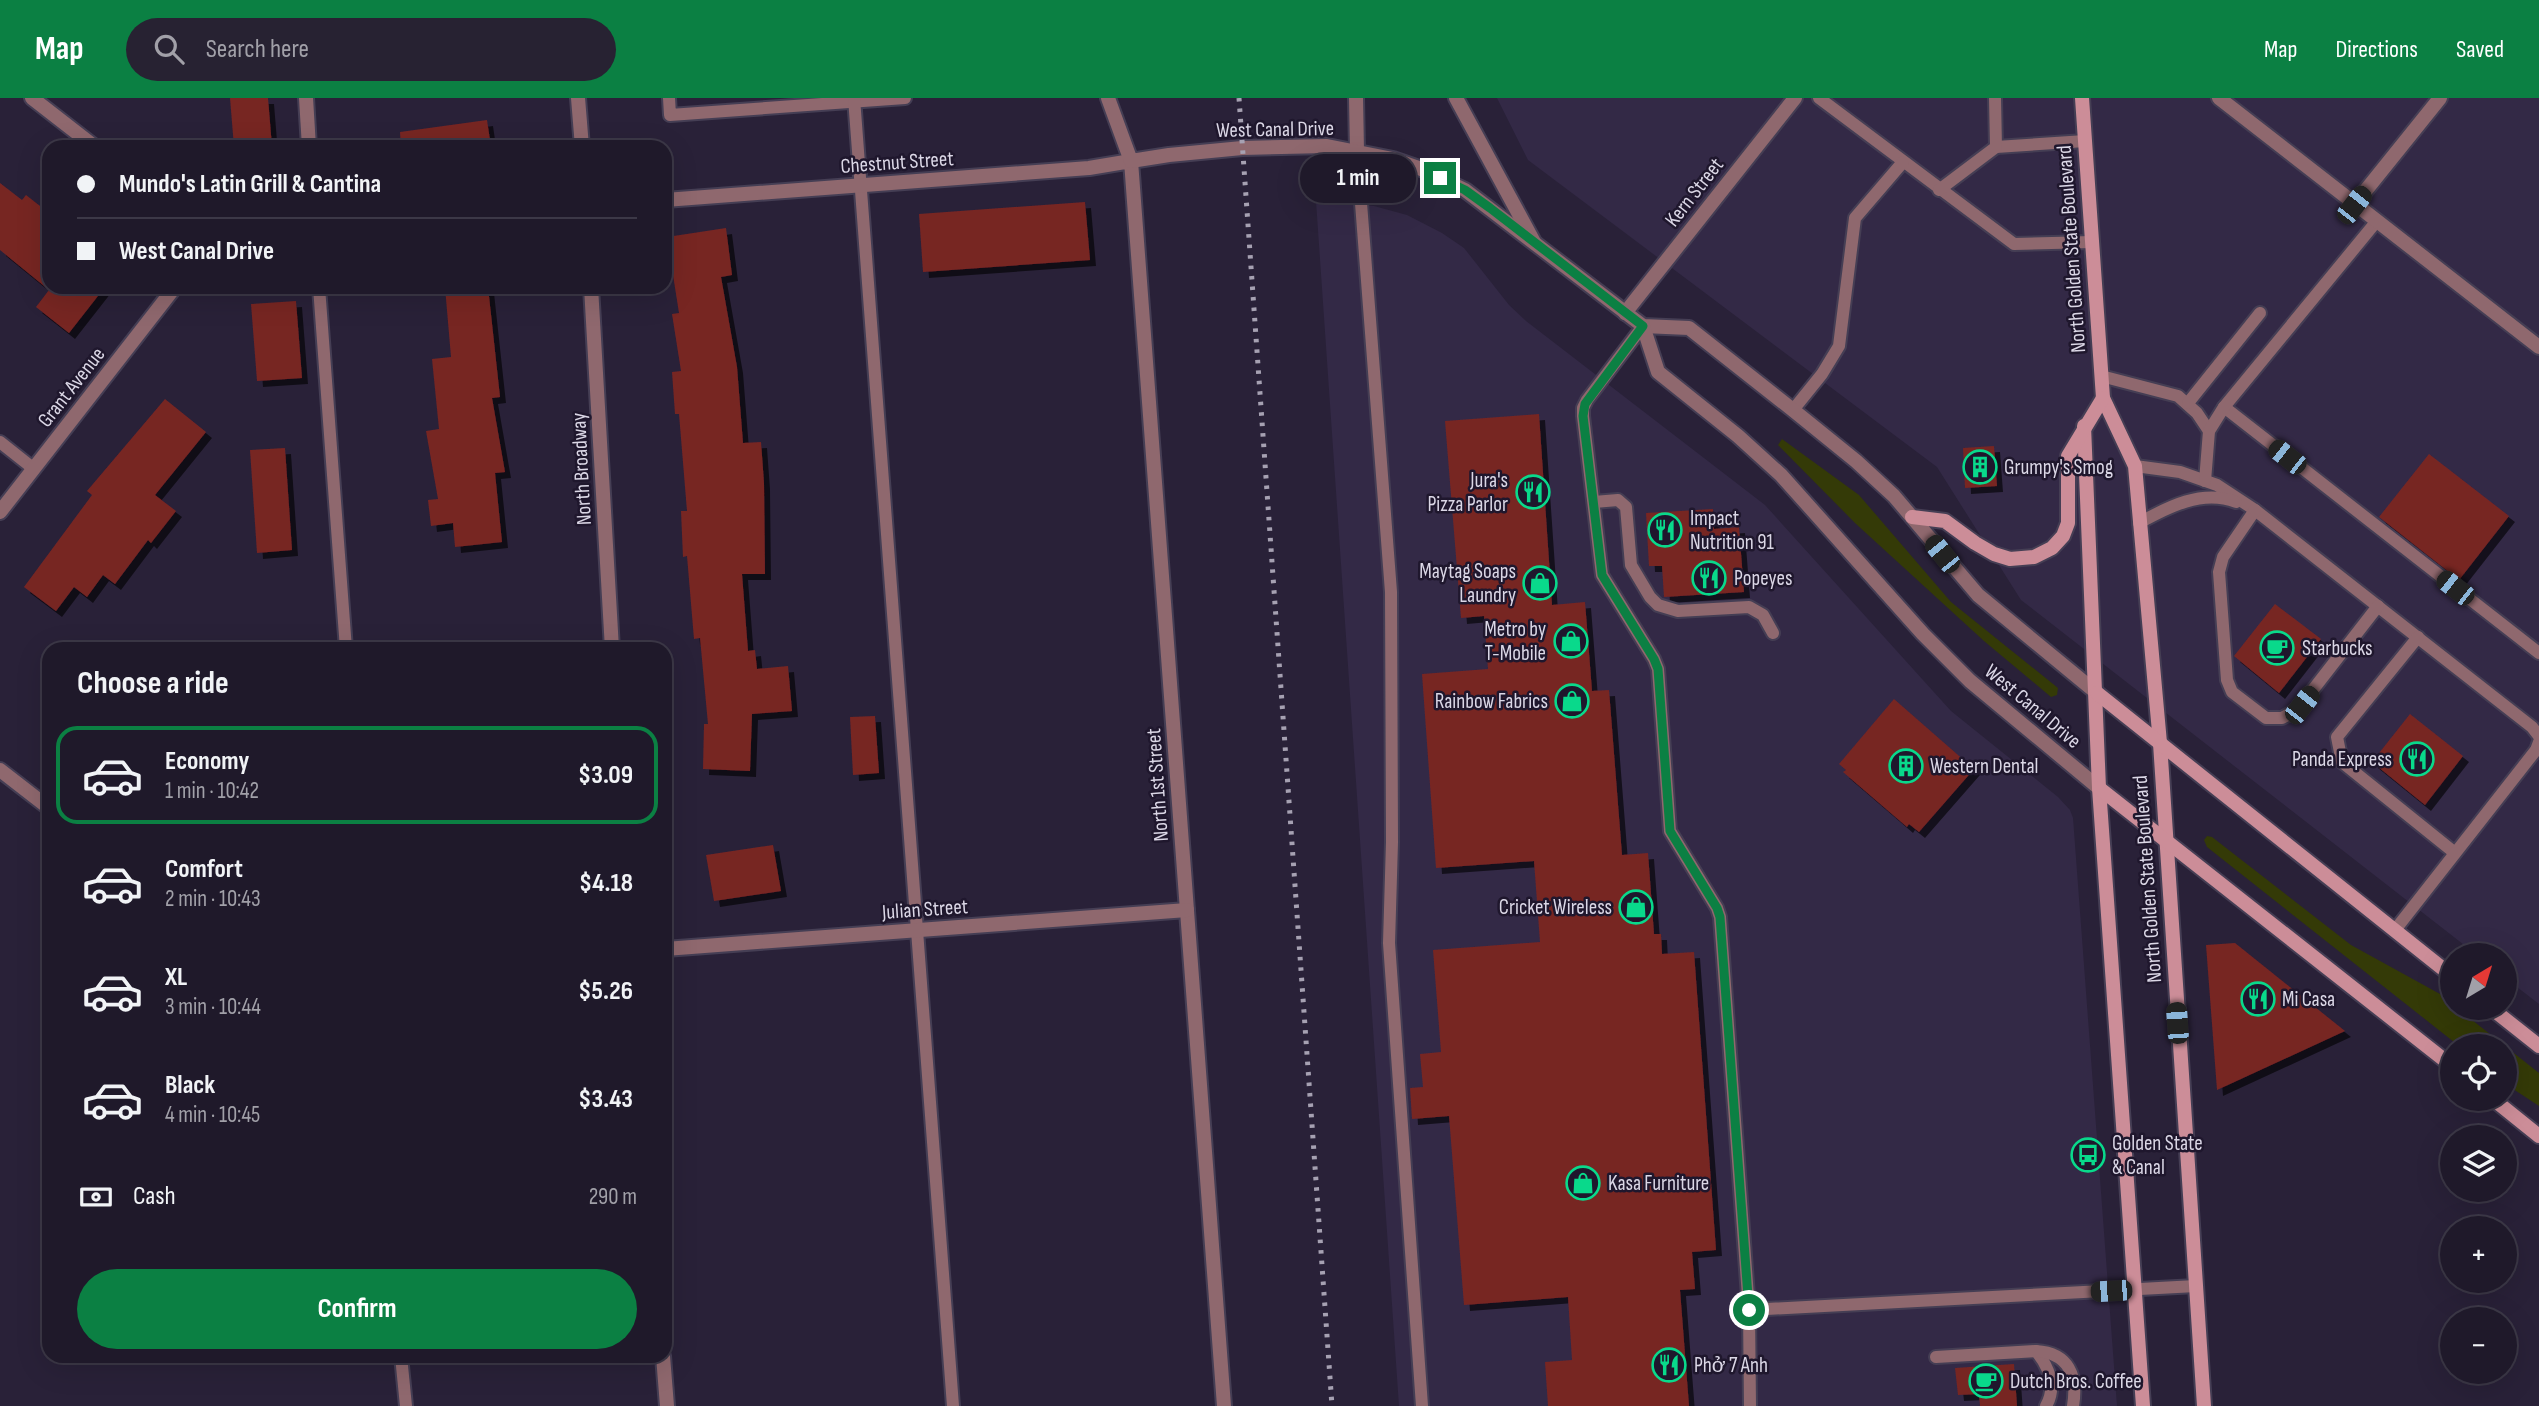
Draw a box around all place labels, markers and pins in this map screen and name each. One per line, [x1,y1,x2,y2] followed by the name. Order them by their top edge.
[1961,448,1999,486] building icon: Grumpy's Smog
[2004,455,2113,480] place label: Grumpy's Smog
[1427,468,1508,517] place label: Jura's Pizza Parlor
[1514,473,1552,511] restaurant icon: Jura's Pizza Parlor
[1690,506,1774,555] place label: Impact Nutrition 91
[1646,511,1684,549] restaurant icon: Impact Nutrition 91
[1419,559,1516,608] place label: Maytag Soaps Laundry
[1690,559,1728,597] restaurant icon: Popeyes
[1521,564,1559,602] shop icon: Maytag Soaps Laundry
[1734,566,1793,591] place label: Popeyes
[1484,617,1546,666] place label: Metro by T-Mobile
[1552,622,1590,660] shop icon: Metro by T-Mobile
[2258,629,2296,667] cafe icon: Starbucks
[2302,636,2373,661] place label: Starbucks
[1553,682,1591,720] shop icon: Rainbow Fabrics
[1435,689,1548,714] place label: Rainbow Fabrics
[2398,740,2436,778] restaurant icon: Panda Express
[1887,747,1925,785] building icon: Western Dental
[2292,747,2392,772] place label: Panda Express
[1930,754,2039,779] place label: Western Dental
[1617,888,1655,926] shop icon: Cricket Wireless
[1499,895,1612,920] place label: Cricket Wireless
[2239,980,2277,1018] restaurant icon: Mi Casa
[2282,987,2335,1012] place label: Mi Casa
[2112,1131,2203,1180] place label: Golden State & Canal
[2069,1136,2107,1174] bus stop icon: Golden State & Canal
[1564,1164,1602,1202] shop icon: Kasa Furniture
[1608,1171,1709,1196] place label: Kasa Furniture
[1650,1346,1688,1384] restaurant icon: Phở 7 Anh
[1694,1353,1768,1378] place label: Phở 7 Anh
[1967,1362,2005,1400] cafe icon: Dutch Bros. Coffee
[2010,1369,2142,1394] place label: Dutch Bros. Coffee

